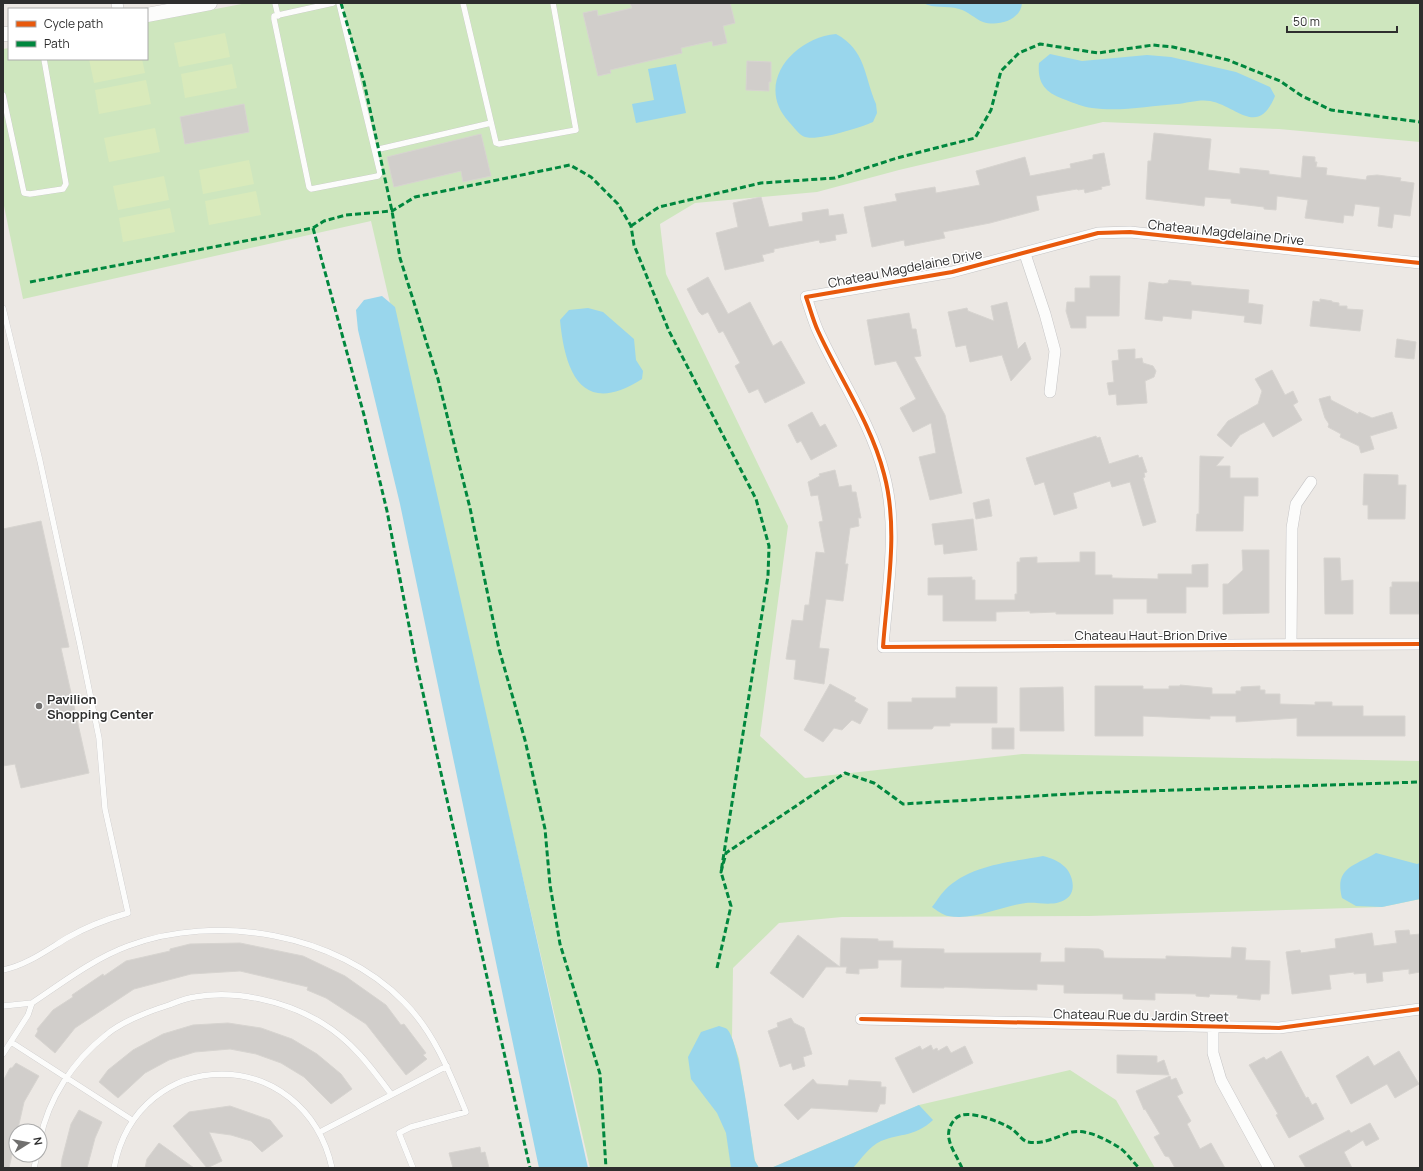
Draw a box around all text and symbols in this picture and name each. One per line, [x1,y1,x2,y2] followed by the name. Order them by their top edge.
[8,8,148,60] legend
[1287,8,1397,34] scale bar
[1293,13,1320,30] text: 50 m
[44,15,103,32] text: Cycle path
[44,35,70,52] text: Path
[1147,215,1305,249] street label: Chateau Magdelaine Drive
[826,244,984,292] street label: Chateau Magdelaine Drive
[1075,626,1228,644] street label: Chateau Haut-Brion Drive
[47,690,154,723] place label: Pavilion Shopping Center
[34,701,44,711] marker: Pavilion Shopping Center
[1053,1004,1229,1026] street label: Chateau Rue du Jardin Street
[8,1123,48,1163] north arrow
[30,1136,46,1146] text: N

